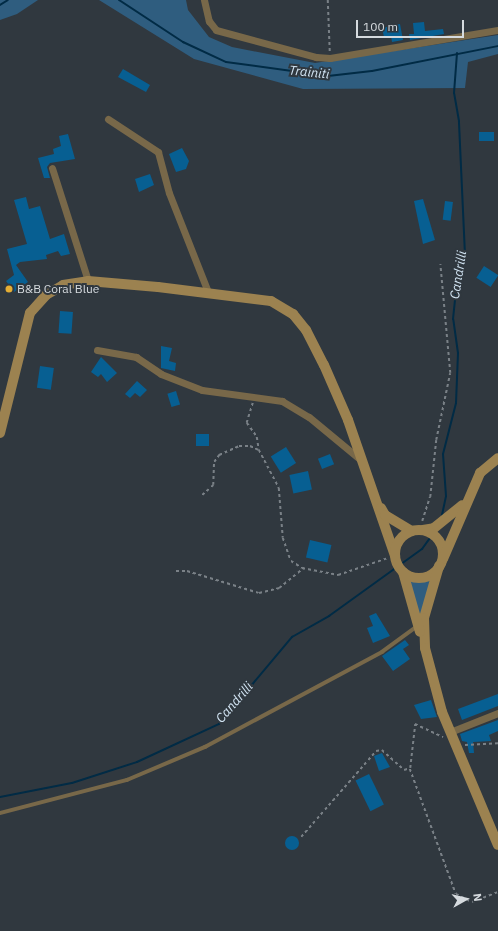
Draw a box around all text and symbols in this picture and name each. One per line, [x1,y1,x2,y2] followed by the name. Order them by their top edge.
[358,12,466,38] scale bar
[363,19,398,34] text: 100 m
[288,63,330,83] water label: Trainiti
[447,250,471,300] water label: Candrilli
[17,282,99,296] place label: B&B Coral Blue
[4,284,14,294] marker: B&B Coral Blue
[213,680,257,726] water label: Candrilli
[446,879,486,919] north arrow
[470,892,485,902] text: N

